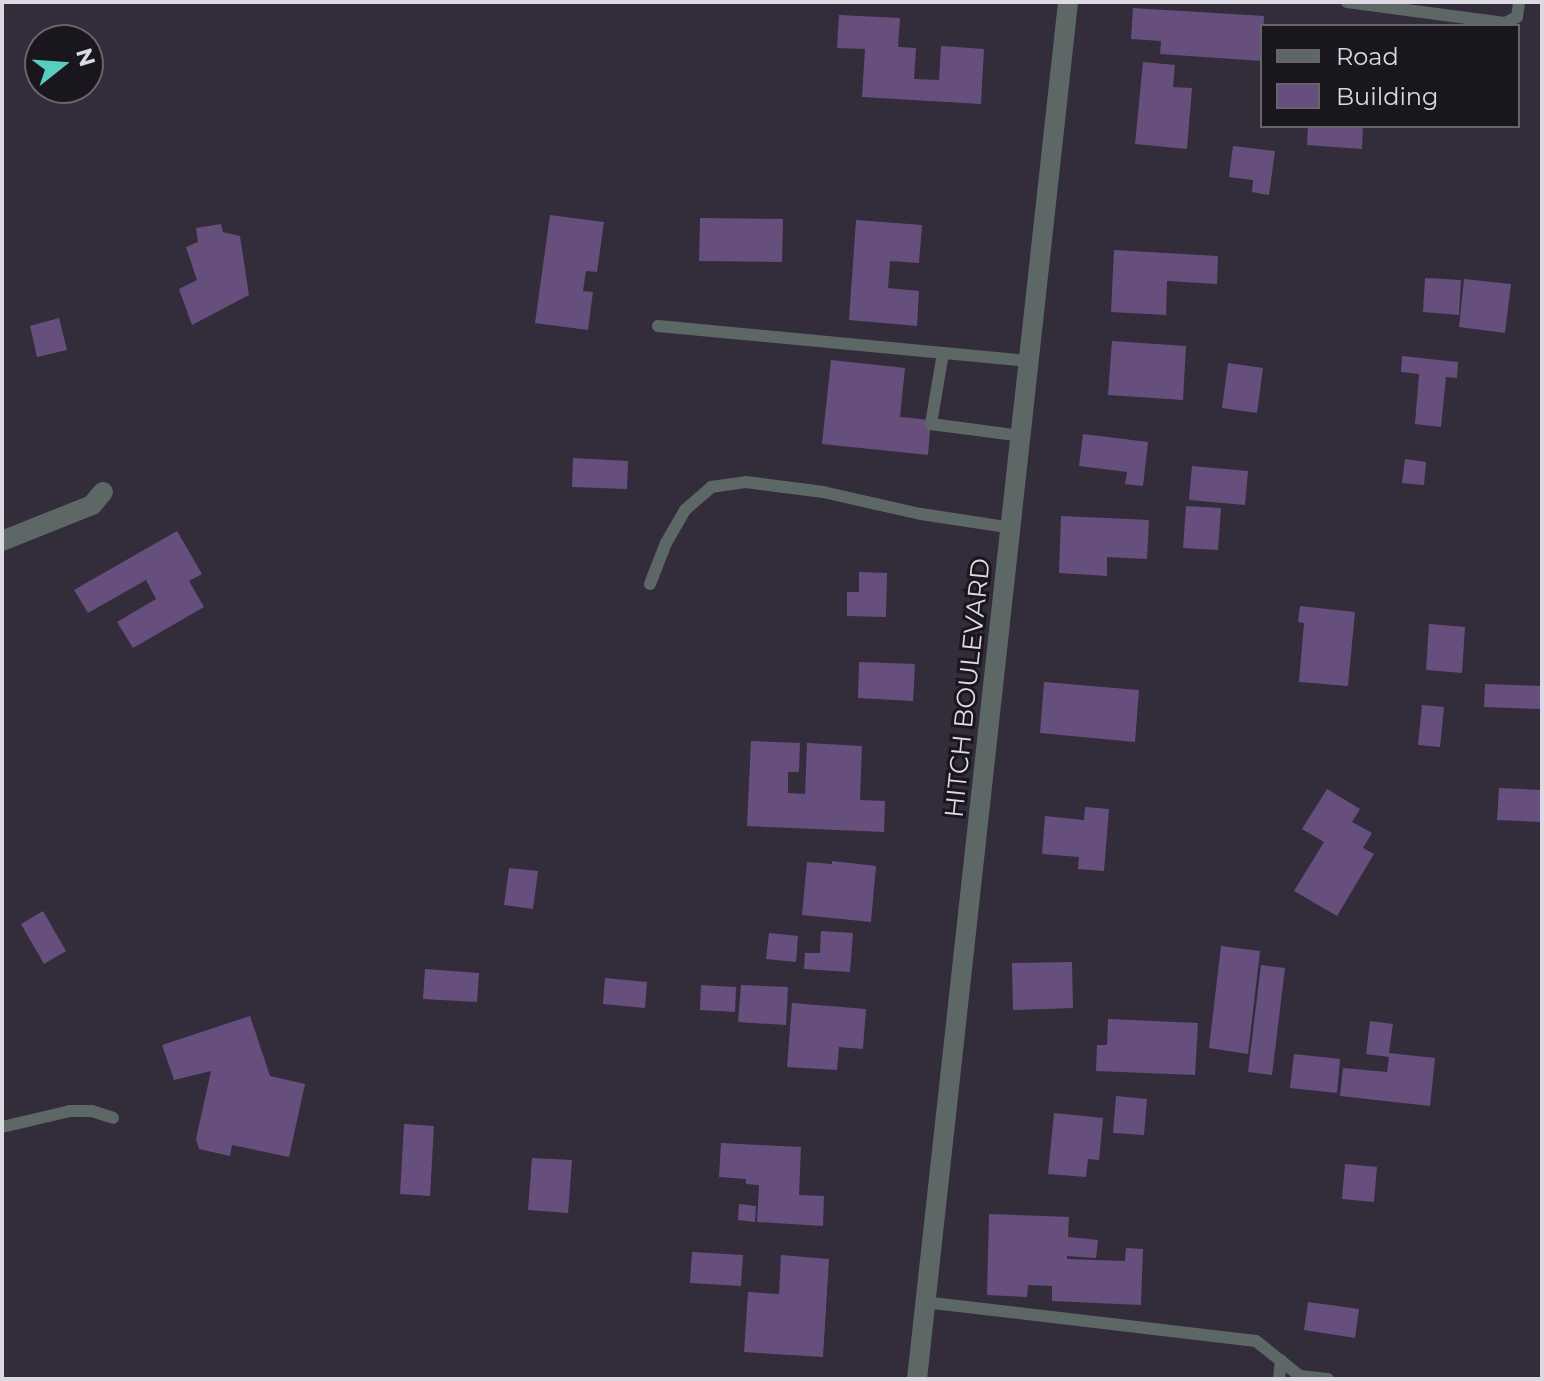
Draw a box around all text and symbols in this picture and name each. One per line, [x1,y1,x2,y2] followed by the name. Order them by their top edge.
[24,24,104,104] north arrow
[1260,24,1520,128] legend
[1336,42,1399,71] text: Road
[70,45,101,70] text: N
[1336,82,1439,111] text: Building
[939,557,997,819] street label: HITCH BOULEVARD

